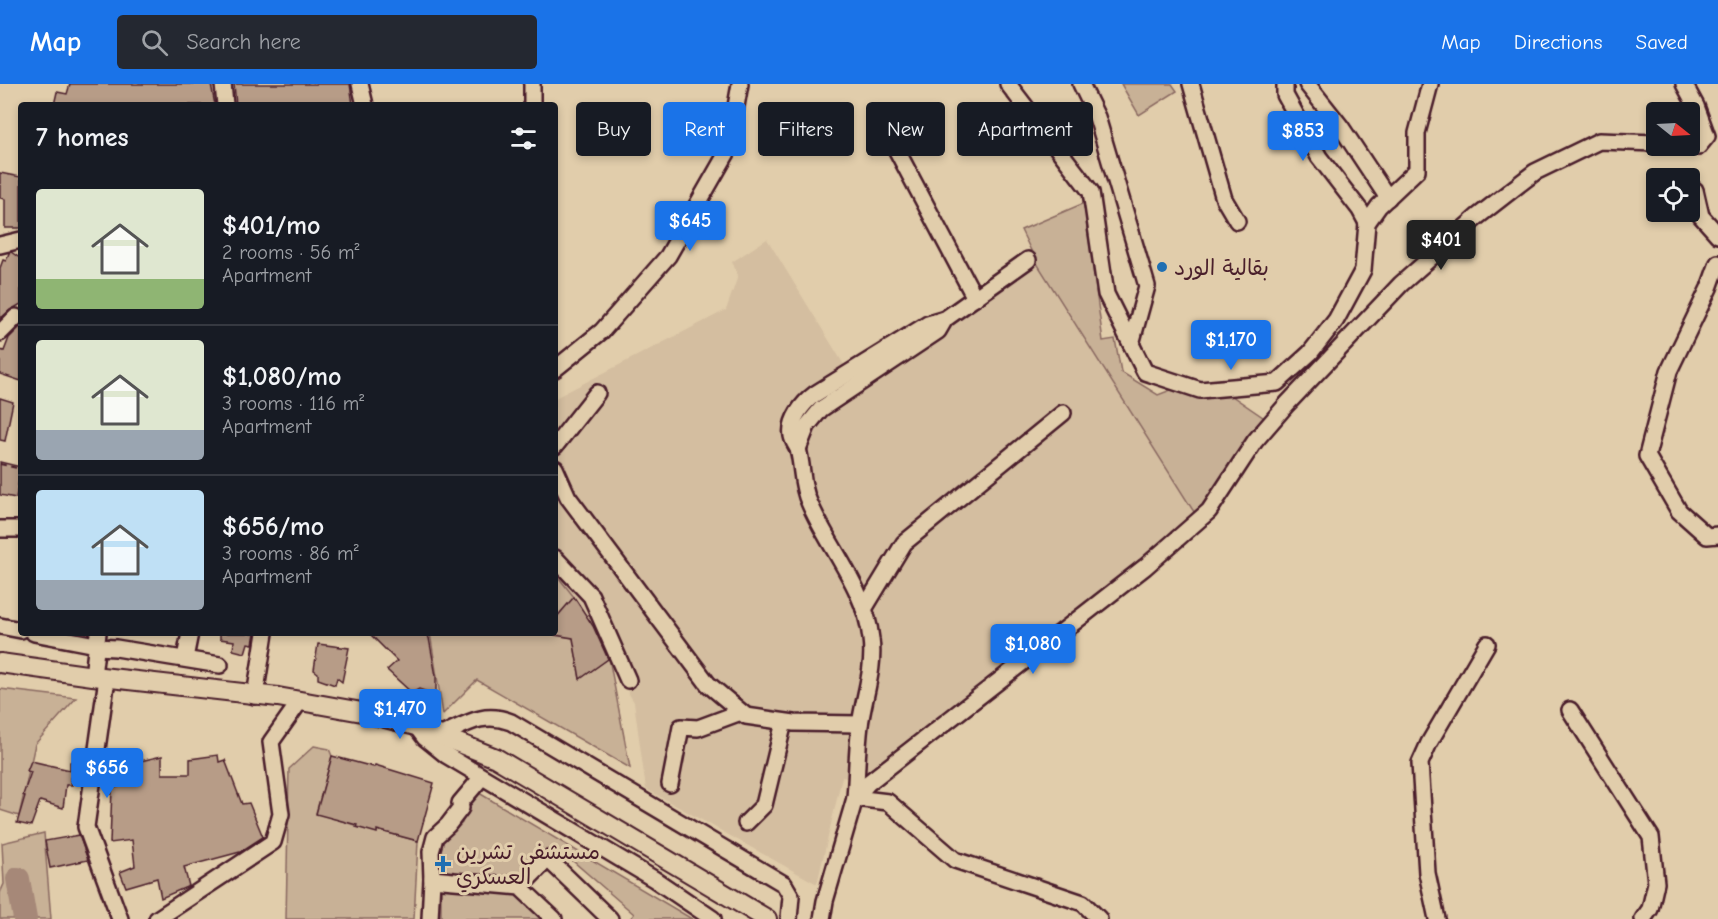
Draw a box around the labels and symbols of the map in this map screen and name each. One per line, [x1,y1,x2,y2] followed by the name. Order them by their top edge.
[1646,102,1700,156] north arrow
[1267,111,1339,162] pin: $853
[654,201,726,252] pin: $645
[1405,220,1477,271] pin: $401
[1174,255,1269,281] place label: بقالية الورد
[1155,260,1169,274] marker: بقالية الورد
[1182,320,1280,371] pin: $1,170
[984,624,1082,675] pin: $1,080
[351,689,449,740] pin: $1,470
[71,748,143,799] pin: $656
[456,839,600,893] place label: مستشفى تشرين العسكري
[434,855,452,873] marker: مستشفى تشرين العسكري

